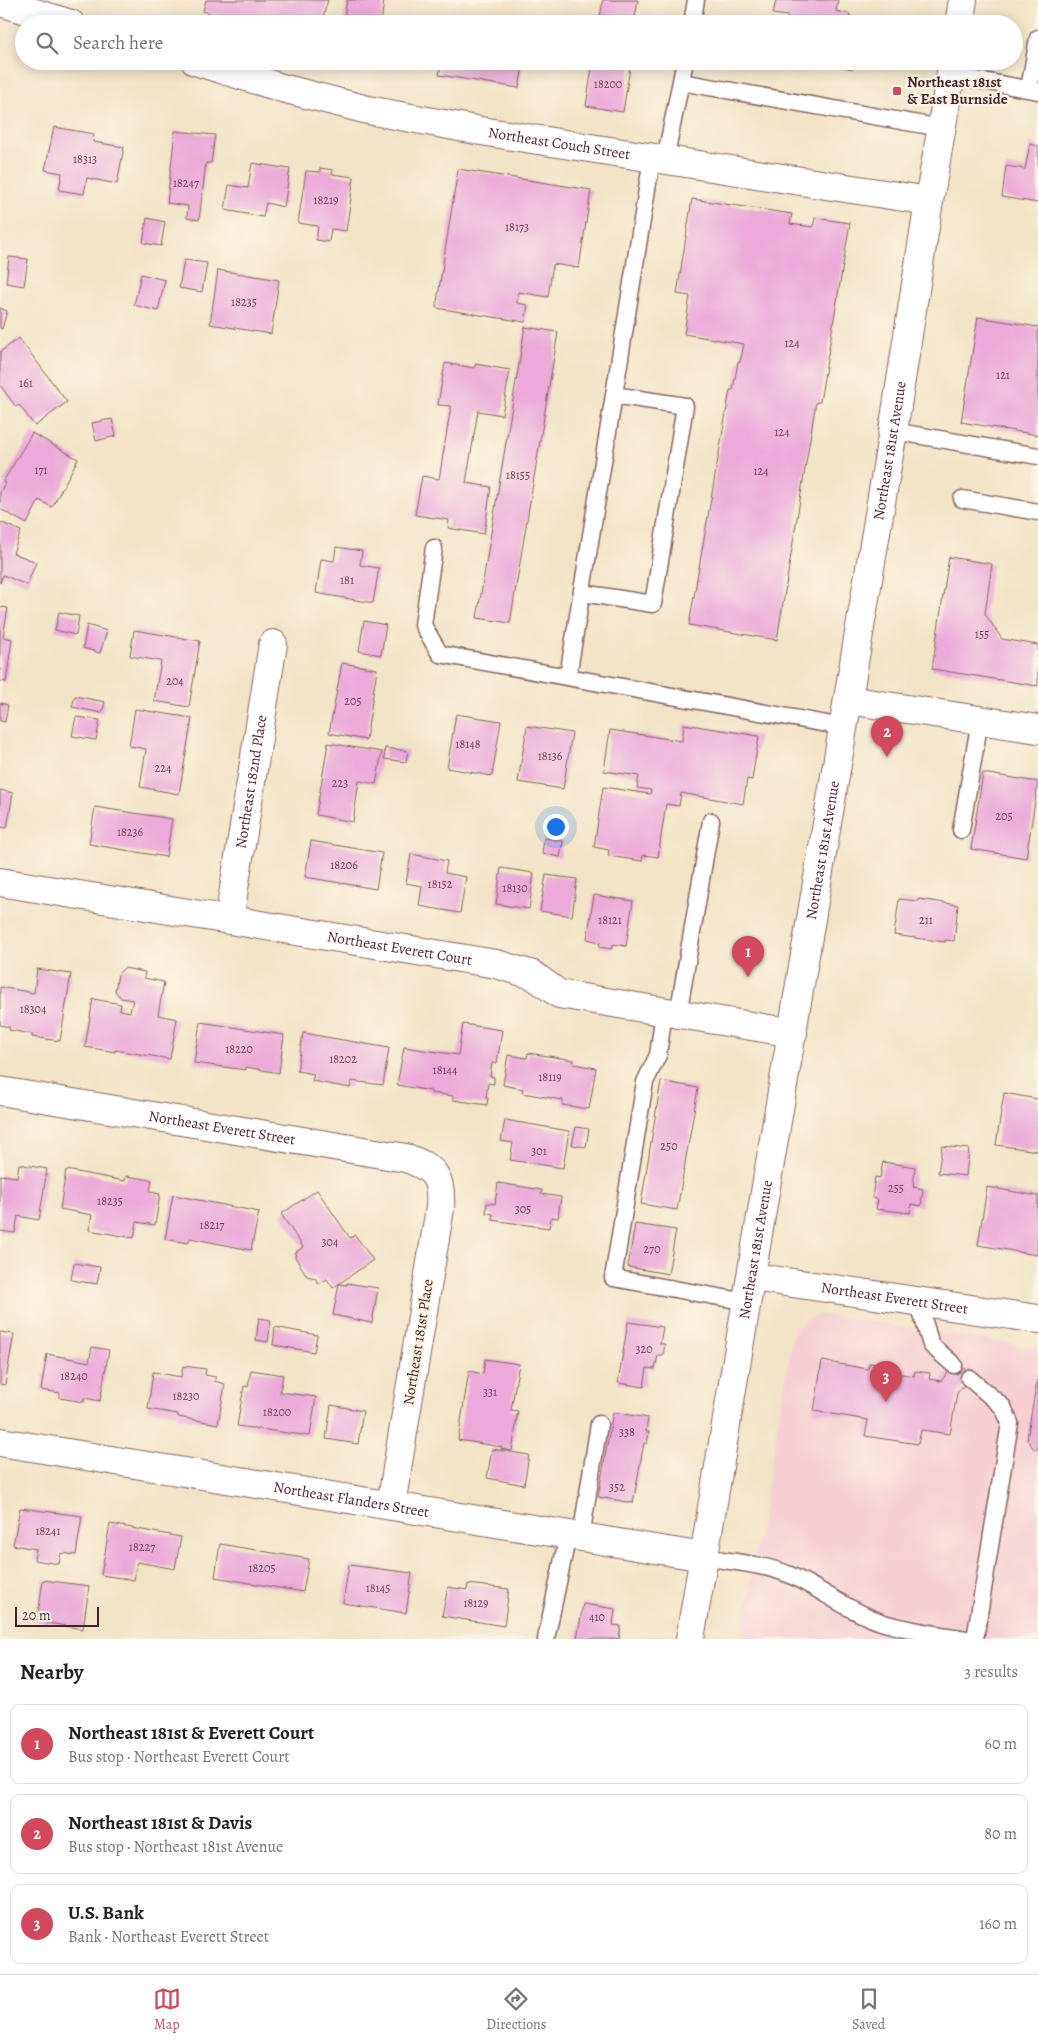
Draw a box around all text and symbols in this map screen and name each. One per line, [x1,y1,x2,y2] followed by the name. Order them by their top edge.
[15,15,1023,70] search box
[33,29,61,57] icon: search
[73,30,163,56] text: Search here
[907,72,1008,109] place label: Northeast 181st & East Burnside
[594,76,622,92] house number: 18200
[891,85,903,97] marker: Northeast 181st & East Burnside
[487,122,632,164] street label: Northeast Couch Street
[73,151,97,167] house number: 18313
[173,175,200,191] house number: 18247
[313,192,339,208] house number: 18219
[505,219,529,235] house number: 18173
[231,294,257,310] house number: 18235
[784,335,800,351] house number: 124
[996,367,1010,383] house number: 121
[19,375,33,391] house number: 161
[868,379,911,522] street label: Northeast 181st Avenue
[774,424,790,440] house number: 124
[34,462,48,478] house number: 171
[753,463,769,479] house number: 124
[506,467,530,483] house number: 18155
[340,572,354,588] house number: 181
[975,626,989,642] house number: 155
[166,673,184,689] house number: 204
[344,693,362,709] house number: 205
[231,713,272,850] street label: Northeast 182nd Place
[871,716,903,757] pin: 2
[455,736,481,752] house number: 18148
[538,748,563,764] house number: 18136
[155,760,172,776] house number: 224
[332,775,348,791] house number: 223
[801,779,844,921] street label: Northeast 181st Avenue
[995,808,1013,824] house number: 205
[543,814,569,840] your location
[117,824,144,840] house number: 18236
[330,857,358,873] house number: 18206
[428,876,453,892] house number: 18152
[502,880,528,896] house number: 18130
[598,912,622,928] house number: 18121
[919,912,933,928] house number: 211
[326,926,474,970] street label: Northeast Everett Court
[732,936,764,977] pin: 1
[20,1001,47,1017] house number: 18304
[225,1041,253,1057] house number: 18220
[329,1051,357,1067] house number: 18202
[433,1062,458,1078] house number: 18144
[538,1069,562,1085] house number: 18119
[147,1106,297,1150] street label: Northeast Everett Street
[660,1138,678,1154] house number: 250
[531,1143,547,1159] house number: 301
[734,1178,777,1320] street label: Northeast 181st Avenue
[888,1180,904,1196] house number: 255
[97,1193,123,1209] house number: 18235
[515,1201,531,1217] house number: 305
[200,1217,225,1233] house number: 18217
[322,1234,339,1250] house number: 304
[643,1241,661,1257] house number: 270
[398,1277,438,1407] street label: Northeast 181st Place
[820,1277,969,1319] street label: Northeast Everett Street
[635,1341,653,1357] house number: 320
[870,1361,902,1402] pin: 3
[60,1368,88,1384] house number: 18240
[483,1384,497,1400] house number: 331
[172,1388,200,1404] house number: 18230
[263,1404,291,1420] house number: 18200
[619,1424,635,1440] house number: 338
[272,1477,431,1522] street label: Northeast Flanders Street
[609,1479,625,1495] house number: 352
[35,1523,61,1539] house number: 18241
[129,1539,156,1555] house number: 18227
[248,1560,276,1576] house number: 18205
[366,1580,390,1596] house number: 18145
[463,1595,489,1611] house number: 18129
[15,1604,99,1627] scale bar
[22,1606,51,1625] text: 20 m
[589,1609,605,1625] house number: 410
[20,1658,83,1686] text: Nearby
[964,1661,1018,1683] text: 3 results
[68,1720,314,1746] text: Northeast 181st & Everett Court
[34,1733,40,1755] text: 1
[985,1733,1017,1755] text: 60 m
[68,1746,290,1768] text: Bus stop · Northeast Everett Court
[68,1810,252,1836] text: Northeast 181st & Davis
[33,1823,41,1845] text: 2
[984,1823,1017,1845] text: 80 m
[68,1836,283,1858] text: Bus stop · Northeast 181st Avenue
[68,1900,144,1926] text: U.S. Bank
[34,1913,40,1935] text: 3
[979,1913,1017,1935] text: 160 m
[68,1926,269,1948] text: Bank · Northeast Everett Street
[153,1985,181,2034] tab: Map
[486,1985,546,2034] tab: Directions
[852,1985,885,2034] tab: Saved

